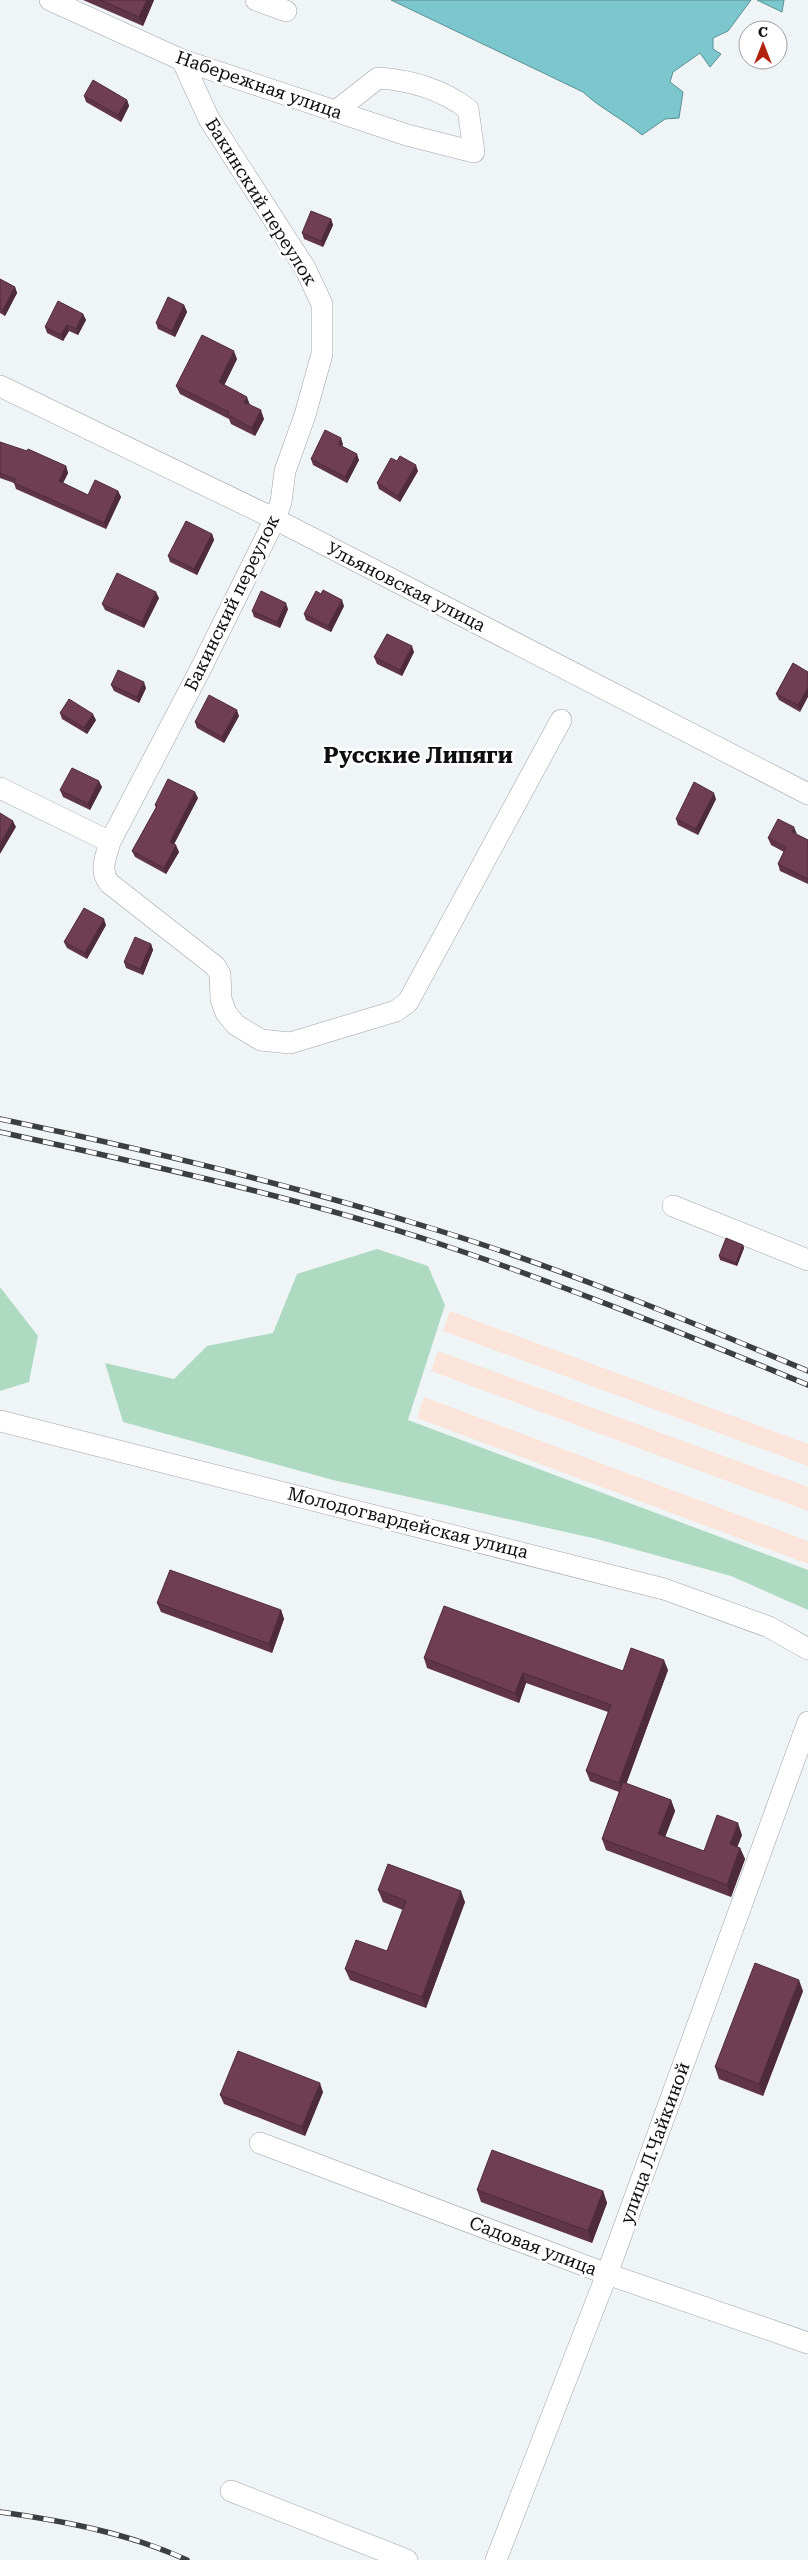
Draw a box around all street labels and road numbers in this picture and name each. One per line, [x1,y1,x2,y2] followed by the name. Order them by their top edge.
[173,46,345,123] street label: Набережная улица
[201,114,322,289] street label: Бакинский переулок
[180,511,283,694] street label: Бакинский переулок
[323,537,489,636] street label: Ульяновская улица
[286,1482,531,1563] street label: Молодогвардейская улица
[615,2059,694,2227] street label: улица Л.Чайкиной
[466,2212,600,2280] street label: Садовая улица

